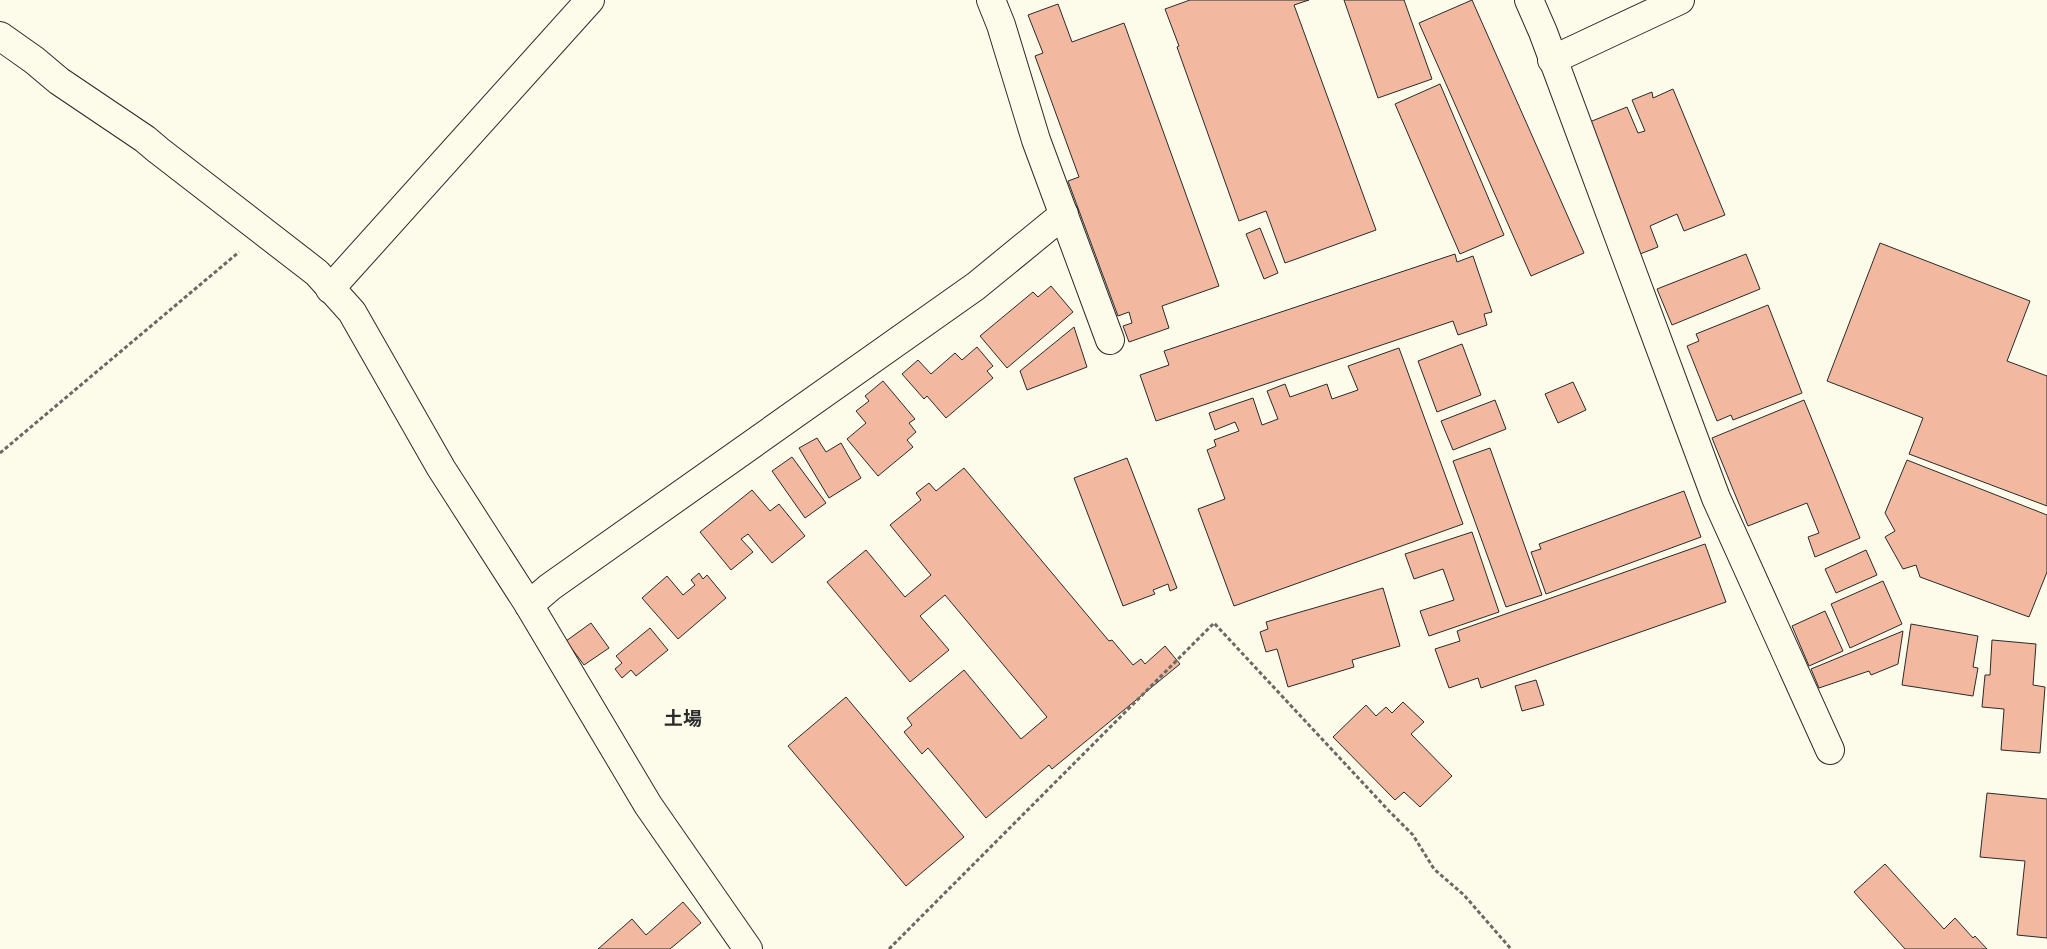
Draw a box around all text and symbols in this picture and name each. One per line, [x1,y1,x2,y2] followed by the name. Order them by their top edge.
[664,706,702,733] district label: 土場

